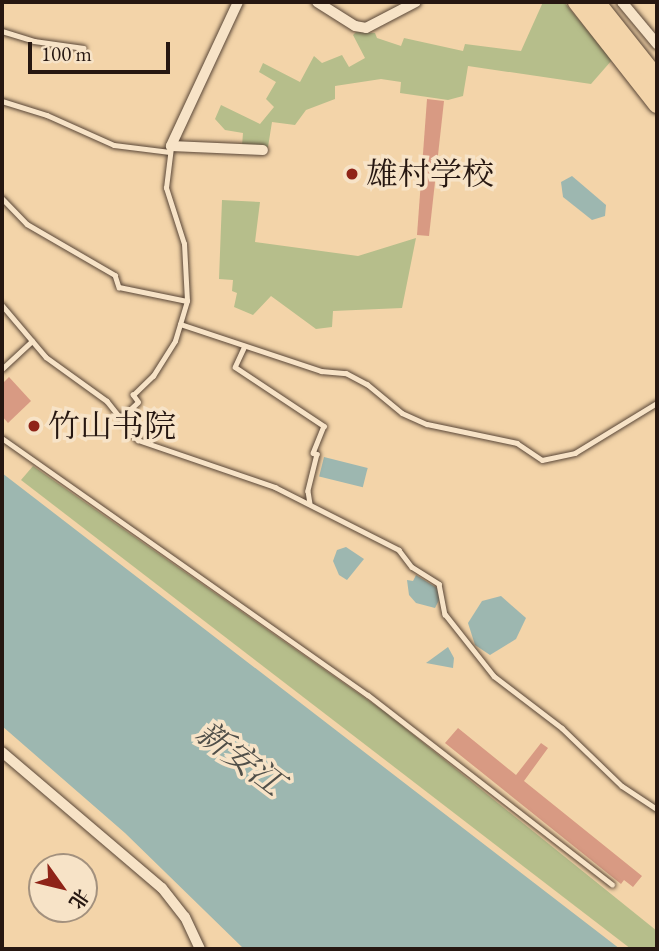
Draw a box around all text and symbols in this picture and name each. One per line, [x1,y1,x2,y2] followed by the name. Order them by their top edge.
[32,28,173,72] scale bar
[41,40,92,67] text: 100 m
[366,155,494,193] place label: 雄村学校
[344,166,360,182] marker: 雄村学校
[48,407,176,445] place label: 竹山书院
[26,418,42,434] marker: 竹山书院
[189,712,291,804] water label: 新安江
[28,853,98,923] north arrow
[63,884,95,914] text: 北

